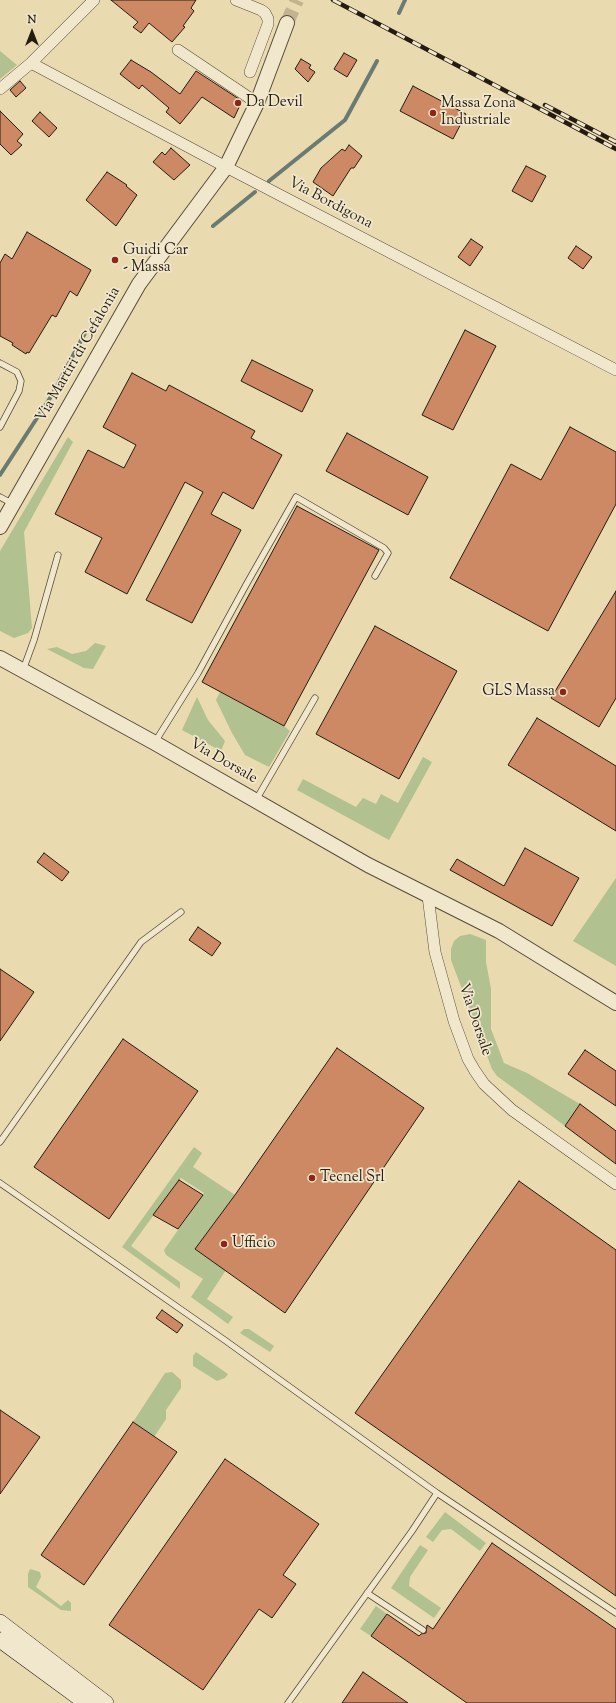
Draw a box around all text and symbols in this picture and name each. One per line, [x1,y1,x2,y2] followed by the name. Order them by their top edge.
[12,12,52,52] north arrow
[28,12,36,28] text: N
[246,94,303,112] place label: Da Devil
[441,95,516,130] place label: Massa Zona Industriale
[233,98,243,108] marker: Da Devil
[428,108,438,118] marker: Massa Zona Industriale
[285,174,375,234] street label: Via Bordigona
[123,242,188,277] place label: Guidi Car - Massa
[110,255,120,265] marker: Guidi Car - Massa
[33,284,125,426] street label: Via Martiri di Cefalonia
[482,683,555,701] place label: GLS Massa
[558,687,568,697] marker: GLS Massa
[186,735,260,789] street label: Via Dorsale
[453,982,495,1058] street label: Via Dorsale
[320,1169,385,1187] place label: Tecnel Srl
[307,1173,317,1183] marker: Tecnel Srl
[232,1235,275,1253] place label: Ufficio
[219,1239,229,1249] marker: Ufficio

